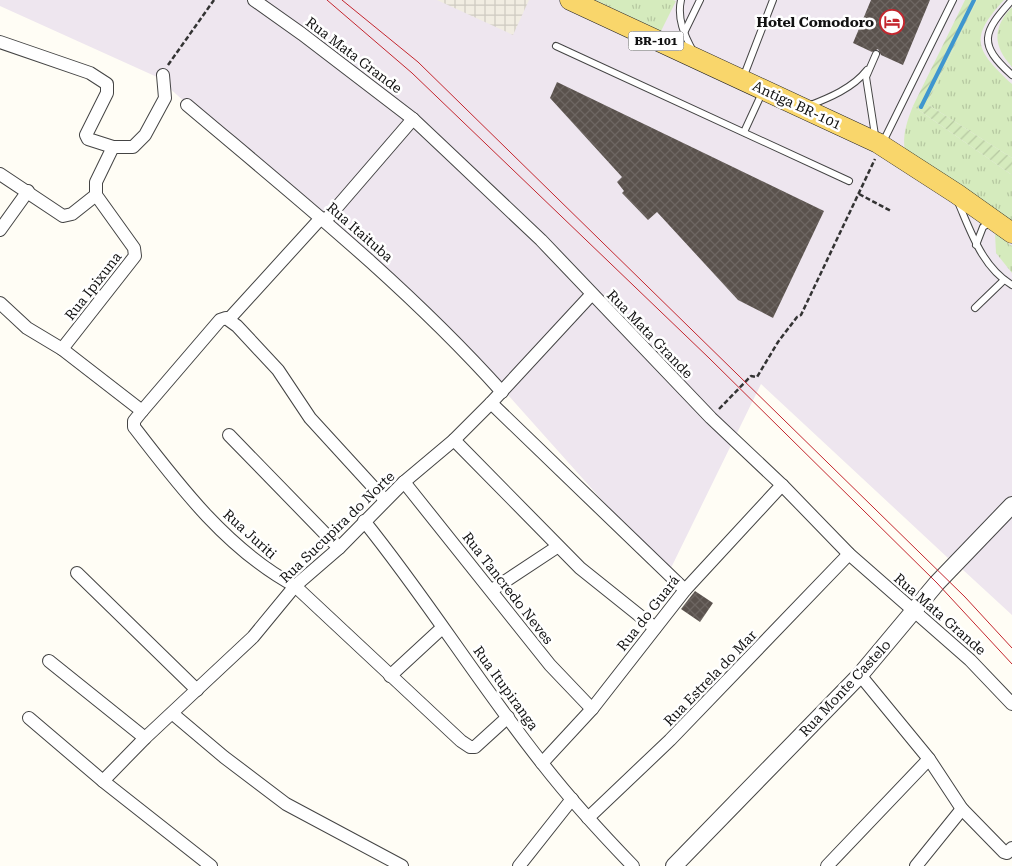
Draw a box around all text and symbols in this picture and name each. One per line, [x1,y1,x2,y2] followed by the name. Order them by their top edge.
[879,9,905,35] hotel icon: Hotel Comodoro
[303,14,405,97] street label: Rua Mata Grande
[756,14,874,30] place label: Hotel Comodoro
[628,31,684,50] road number: BR-101
[750,77,844,133] street label: Antiga BR-101
[324,199,397,265] street label: Rua Itaituba
[62,249,125,323] street label: Rua Ipixuna
[604,287,696,382] street label: Rua Mata Grande
[276,468,398,586] street label: Rua Sucupira do Norte
[220,506,280,562] street label: Rua Juriti
[459,529,557,647] street label: Rua Tancredo Neves
[891,570,989,658] street label: Rua Mata Grande
[614,572,683,654] street label: Rua do Guará
[660,627,760,729] street label: Rua Estrela do Mar
[796,636,894,740] street label: Rua Monte Castelo
[470,643,542,733] street label: Rua Itupiranga

